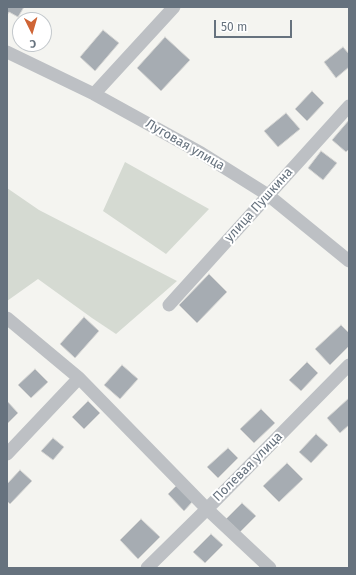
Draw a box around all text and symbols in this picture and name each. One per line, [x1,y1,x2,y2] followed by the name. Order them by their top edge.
[12,12,52,52] north arrow
[216,12,294,38] scale bar
[221,20,247,34] text: 50 m
[29,37,37,50] text: С
[143,116,227,174] street label: Луговая улица
[222,165,296,245] street label: улица Пушкина
[210,429,286,505] street label: Полевая улица

